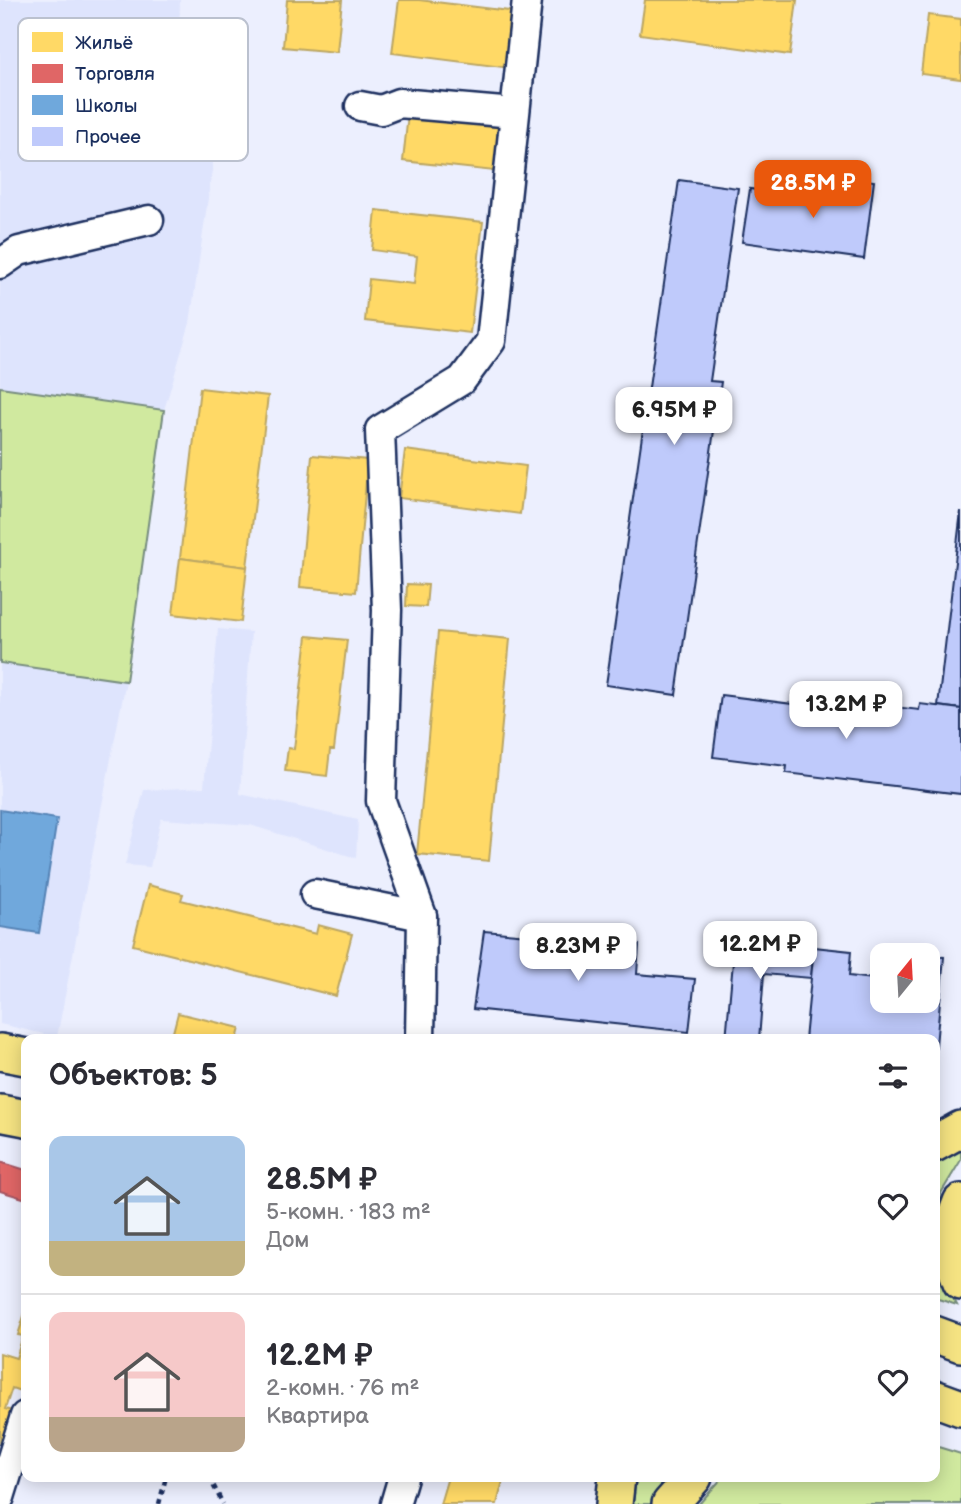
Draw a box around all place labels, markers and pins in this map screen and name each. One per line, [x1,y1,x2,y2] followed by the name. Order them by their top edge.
[748,160,878,220] pin: 28.5M ₽
[609,388,739,447] pin: 6.95M ₽
[781,682,911,741] pin: 13.2M ₽
[695,922,825,981] pin: 12.2M ₽
[513,923,643,983] pin: 8.23M ₽

